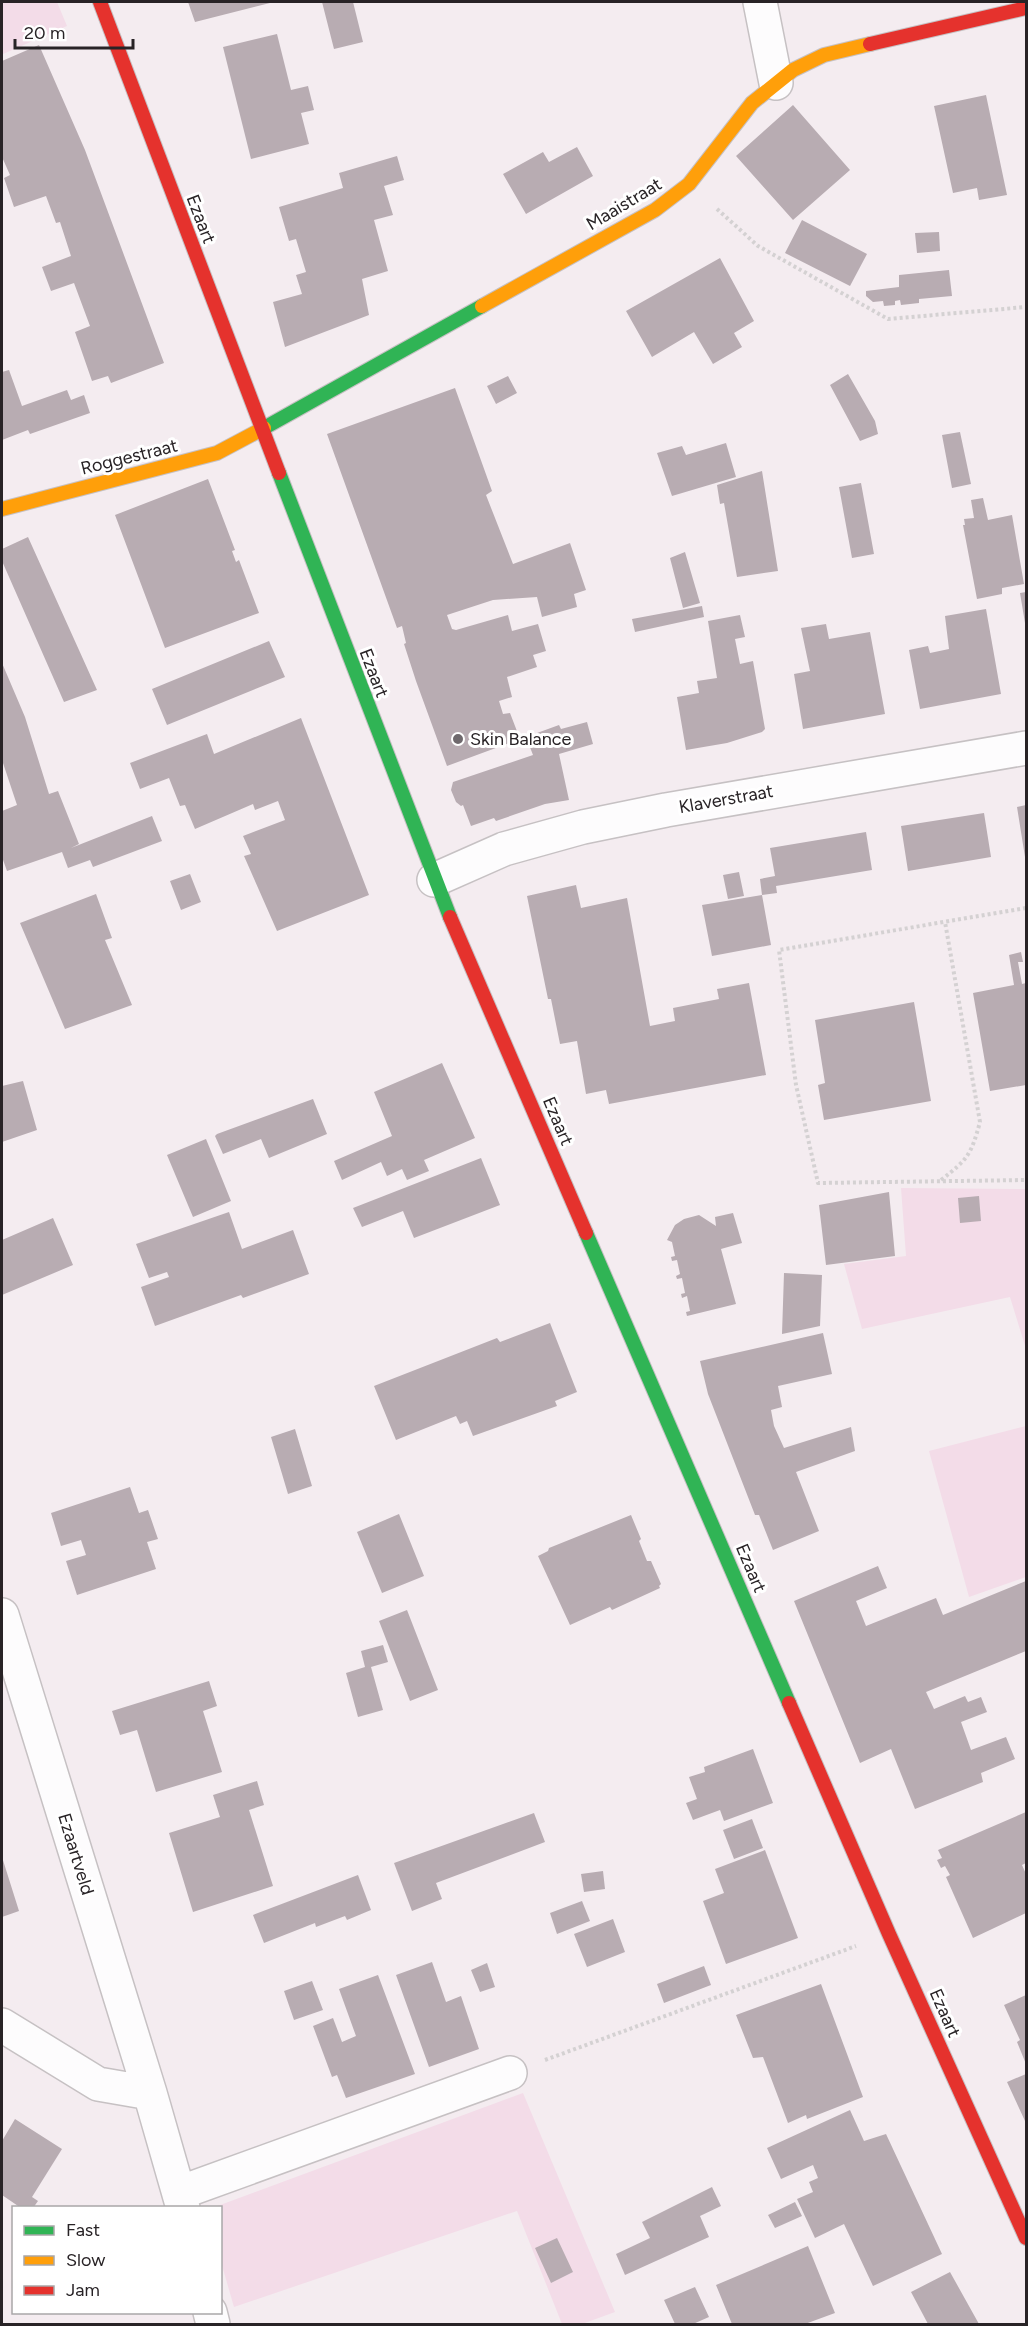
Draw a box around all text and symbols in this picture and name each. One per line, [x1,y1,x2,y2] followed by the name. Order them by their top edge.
[15,12,134,50] scale bar
[24,22,65,44] text: 20 m
[582,173,666,235] street label: Maaistraat
[182,191,220,247] street label: Ezaart
[78,434,180,480] street label: Roggestraat
[355,645,393,701] street label: Ezaart
[470,728,572,750] place label: Skin Balance
[451,732,465,746] marker: Skin Balance
[677,780,775,818] street label: Klaverstraat
[538,1093,578,1149] street label: Ezaart
[731,1540,771,1596] street label: Ezaart
[53,1811,99,1897] street label: Ezaartveld
[925,1985,965,2041] street label: Ezaart
[12,2206,222,2314] legend
[66,2219,100,2241] text: Fast
[66,2249,105,2271] text: Slow
[66,2279,100,2301] text: Jam

